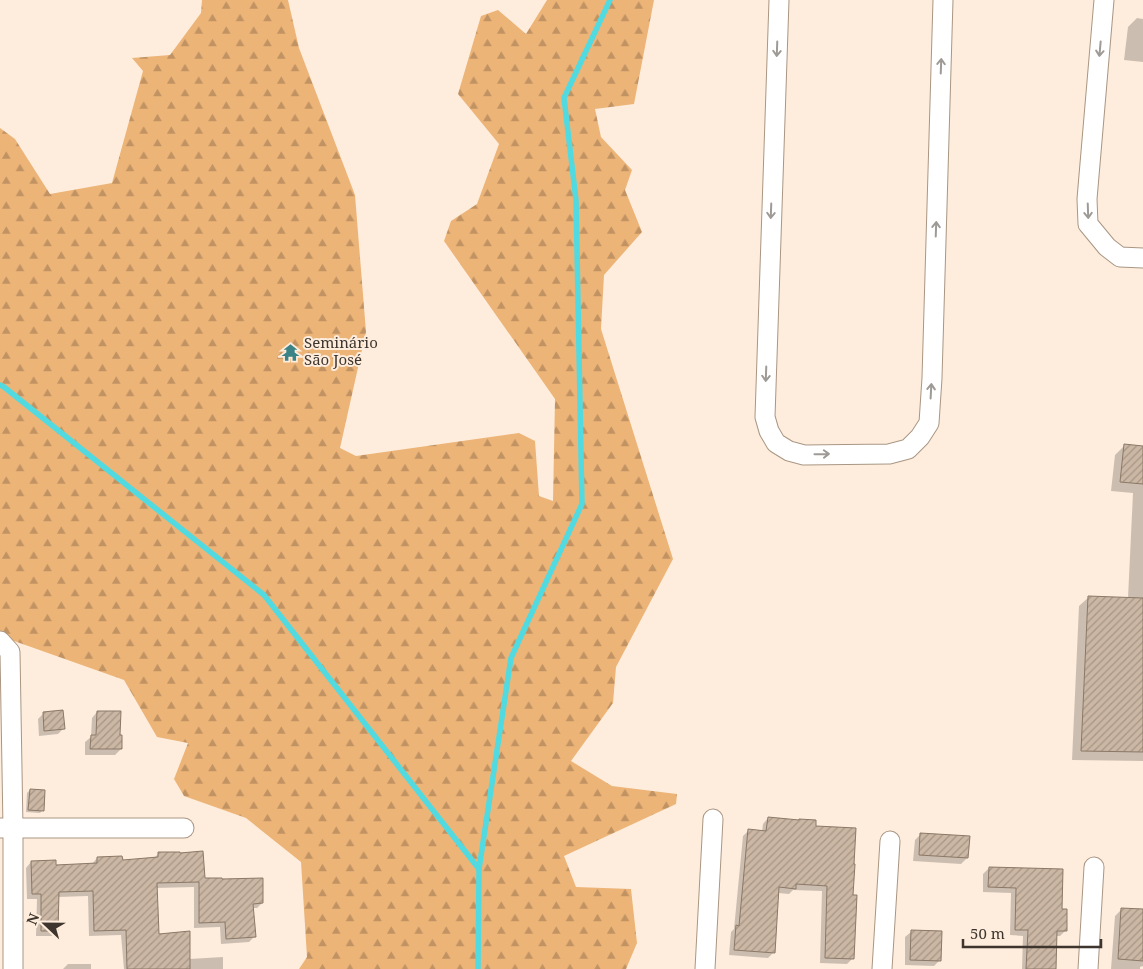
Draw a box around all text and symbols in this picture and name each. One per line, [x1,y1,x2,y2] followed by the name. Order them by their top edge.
[772,40,782,56] one-way arrow
[1095,40,1104,56] one-way arrow
[936,59,946,75] one-way arrow
[1083,202,1092,218] one-way arrow
[767,203,776,219] one-way arrow
[932,221,941,237] one-way arrow
[304,332,378,369] place label: Seminário São José
[280,342,300,362] temple icon: Seminário São José
[761,365,771,381] one-way arrow
[927,383,936,399] one-way arrow
[814,450,830,459] one-way arrow
[20,899,70,949] north arrow
[22,910,43,928] text: N
[963,916,1100,948] scale bar
[970,923,1005,943] text: 50 m

